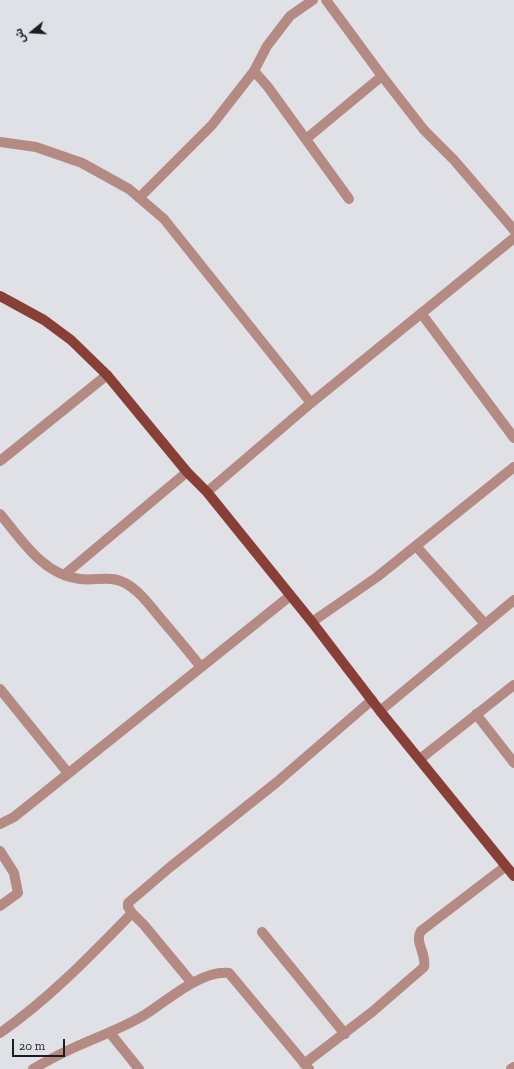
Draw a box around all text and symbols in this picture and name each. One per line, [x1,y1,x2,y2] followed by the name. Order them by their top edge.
[12,12,52,52] north arrow
[12,27,29,45] text: ش
[14,1031,67,1057] scale bar
[19,1039,45,1053] text: 20 m

